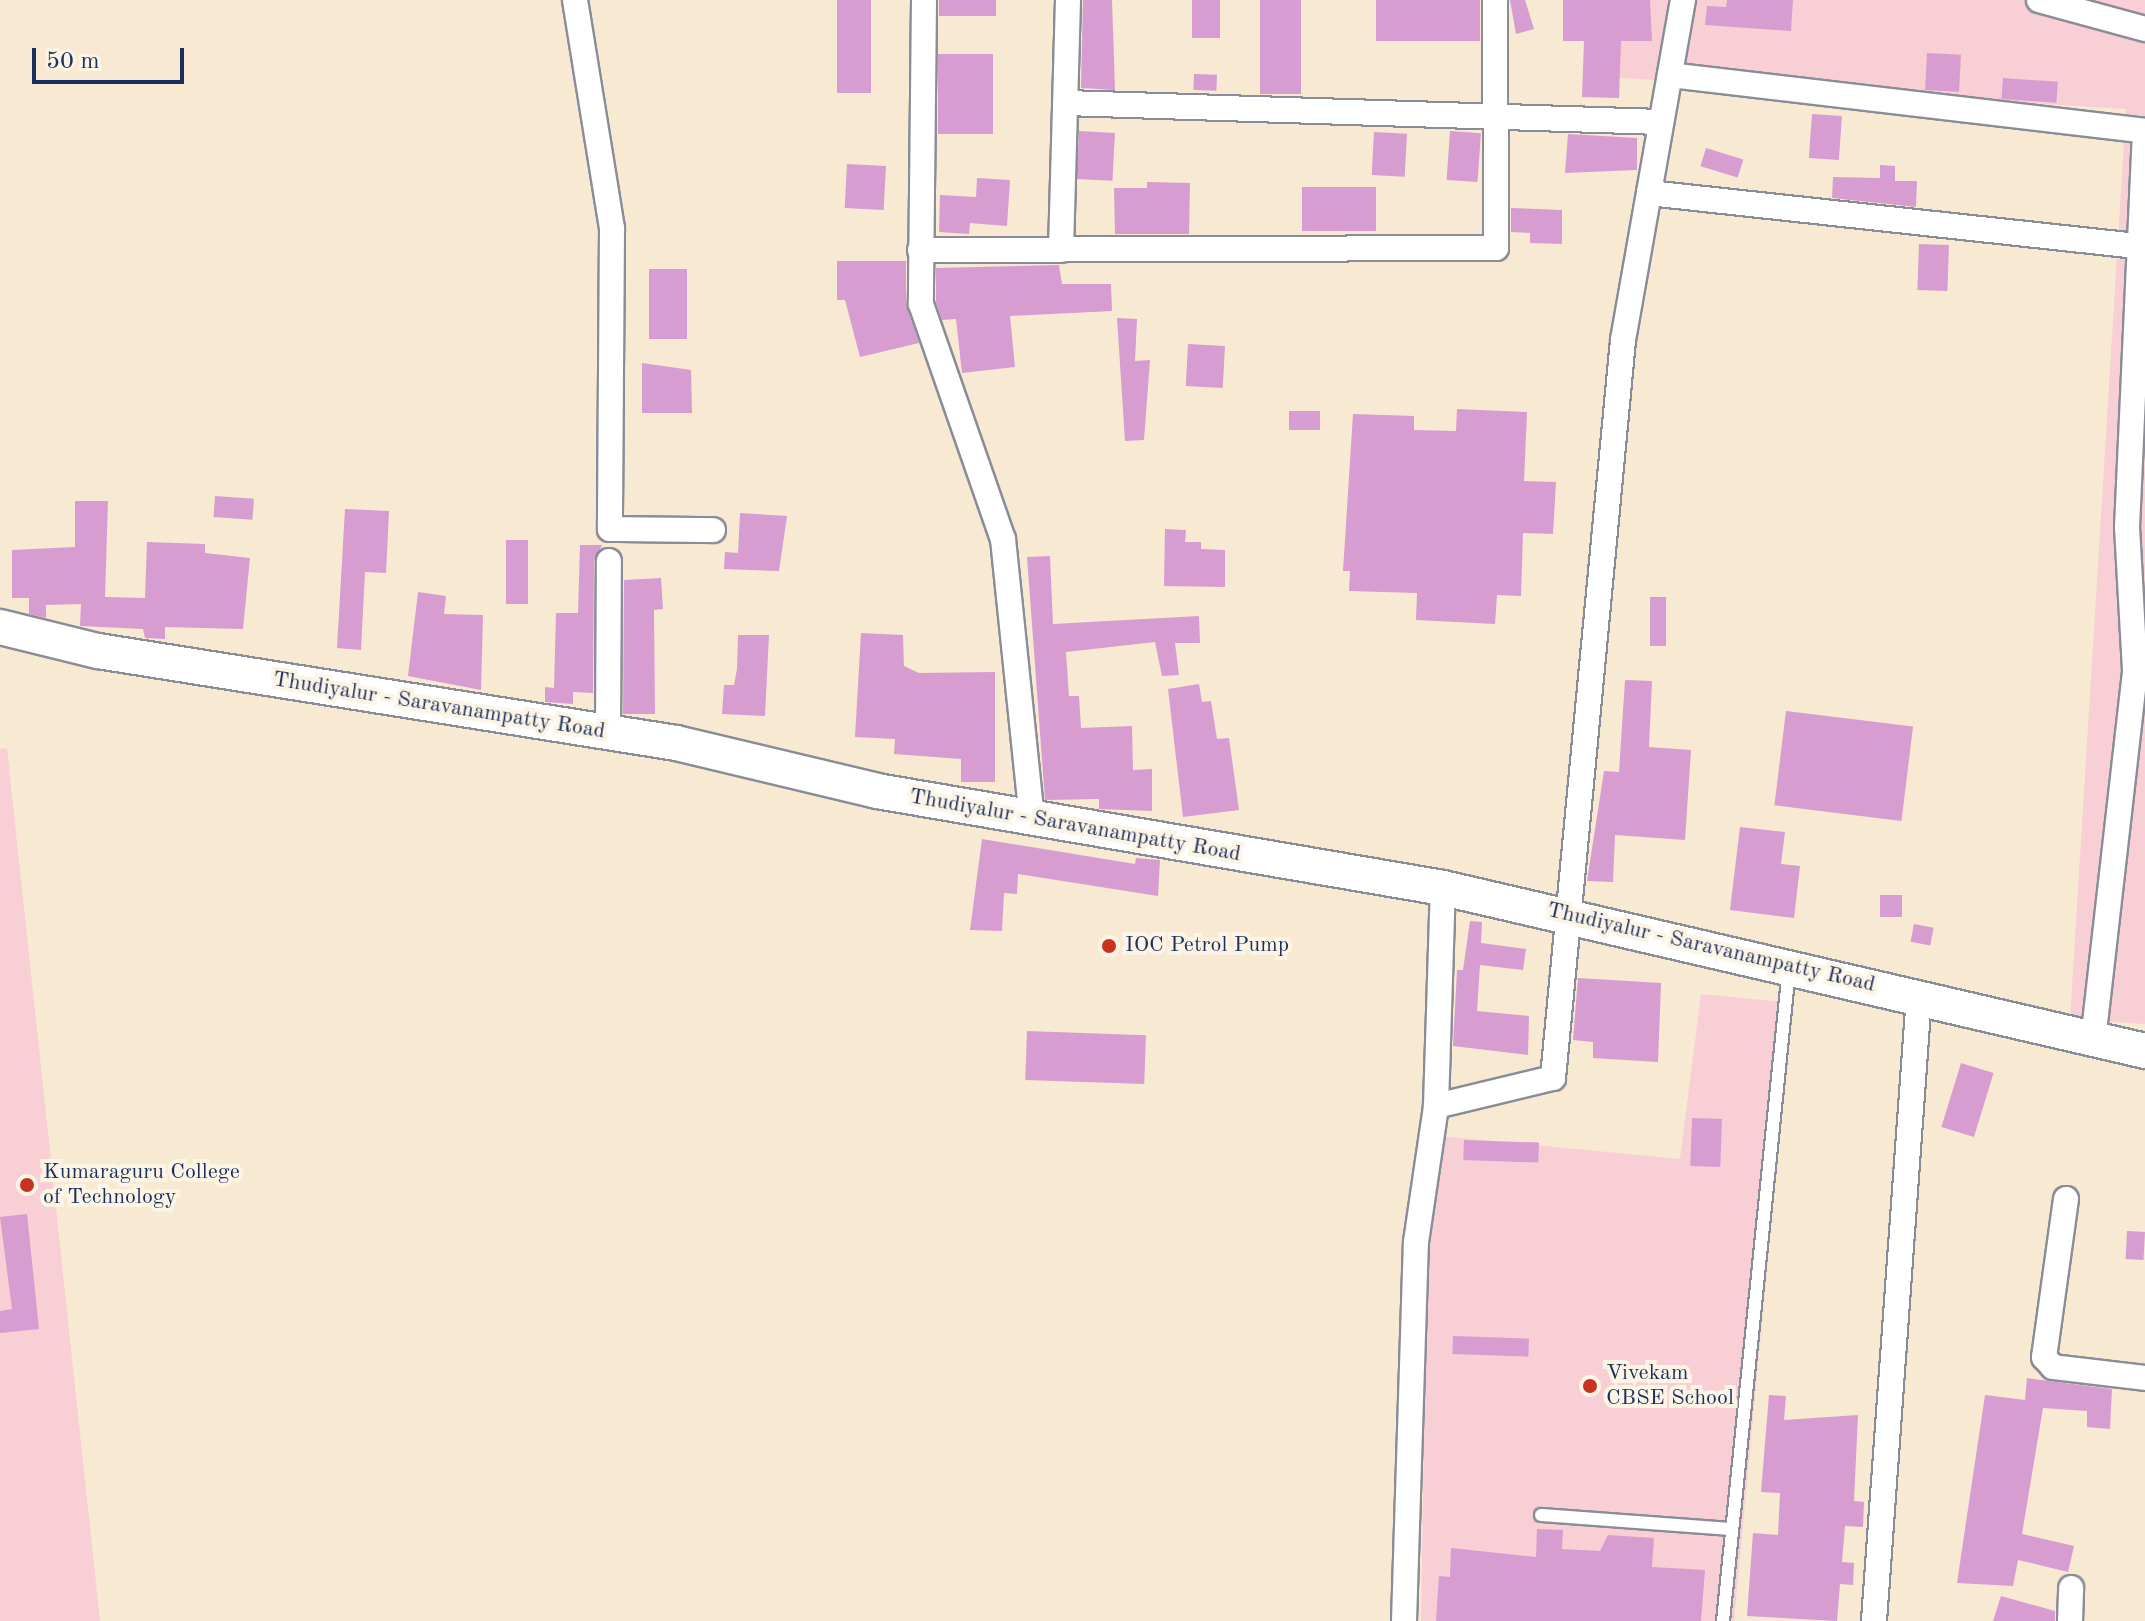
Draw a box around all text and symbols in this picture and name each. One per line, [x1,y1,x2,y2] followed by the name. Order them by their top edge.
[36,32,188,82] scale bar
[46,50,100,74] text: 50 m
[271,667,607,745] street label: Thudiyalur - Saravanampatty Road
[907,784,1243,868] street label: Thudiyalur - Saravanampatty Road
[1544,897,1878,999] street label: Thudiyalur - Saravanampatty Road
[1125,933,1289,959] place label: IOC Petrol Pump
[1100,937,1118,955] marker: IOC Petrol Pump
[43,1159,240,1210] place label: Kumaraguru College of Technology
[18,1176,36,1194] marker: Kumaraguru College of Technology
[1606,1360,1734,1412] place label: Vivekam CBSE School
[1581,1377,1599,1395] marker: Vivekam CBSE School

